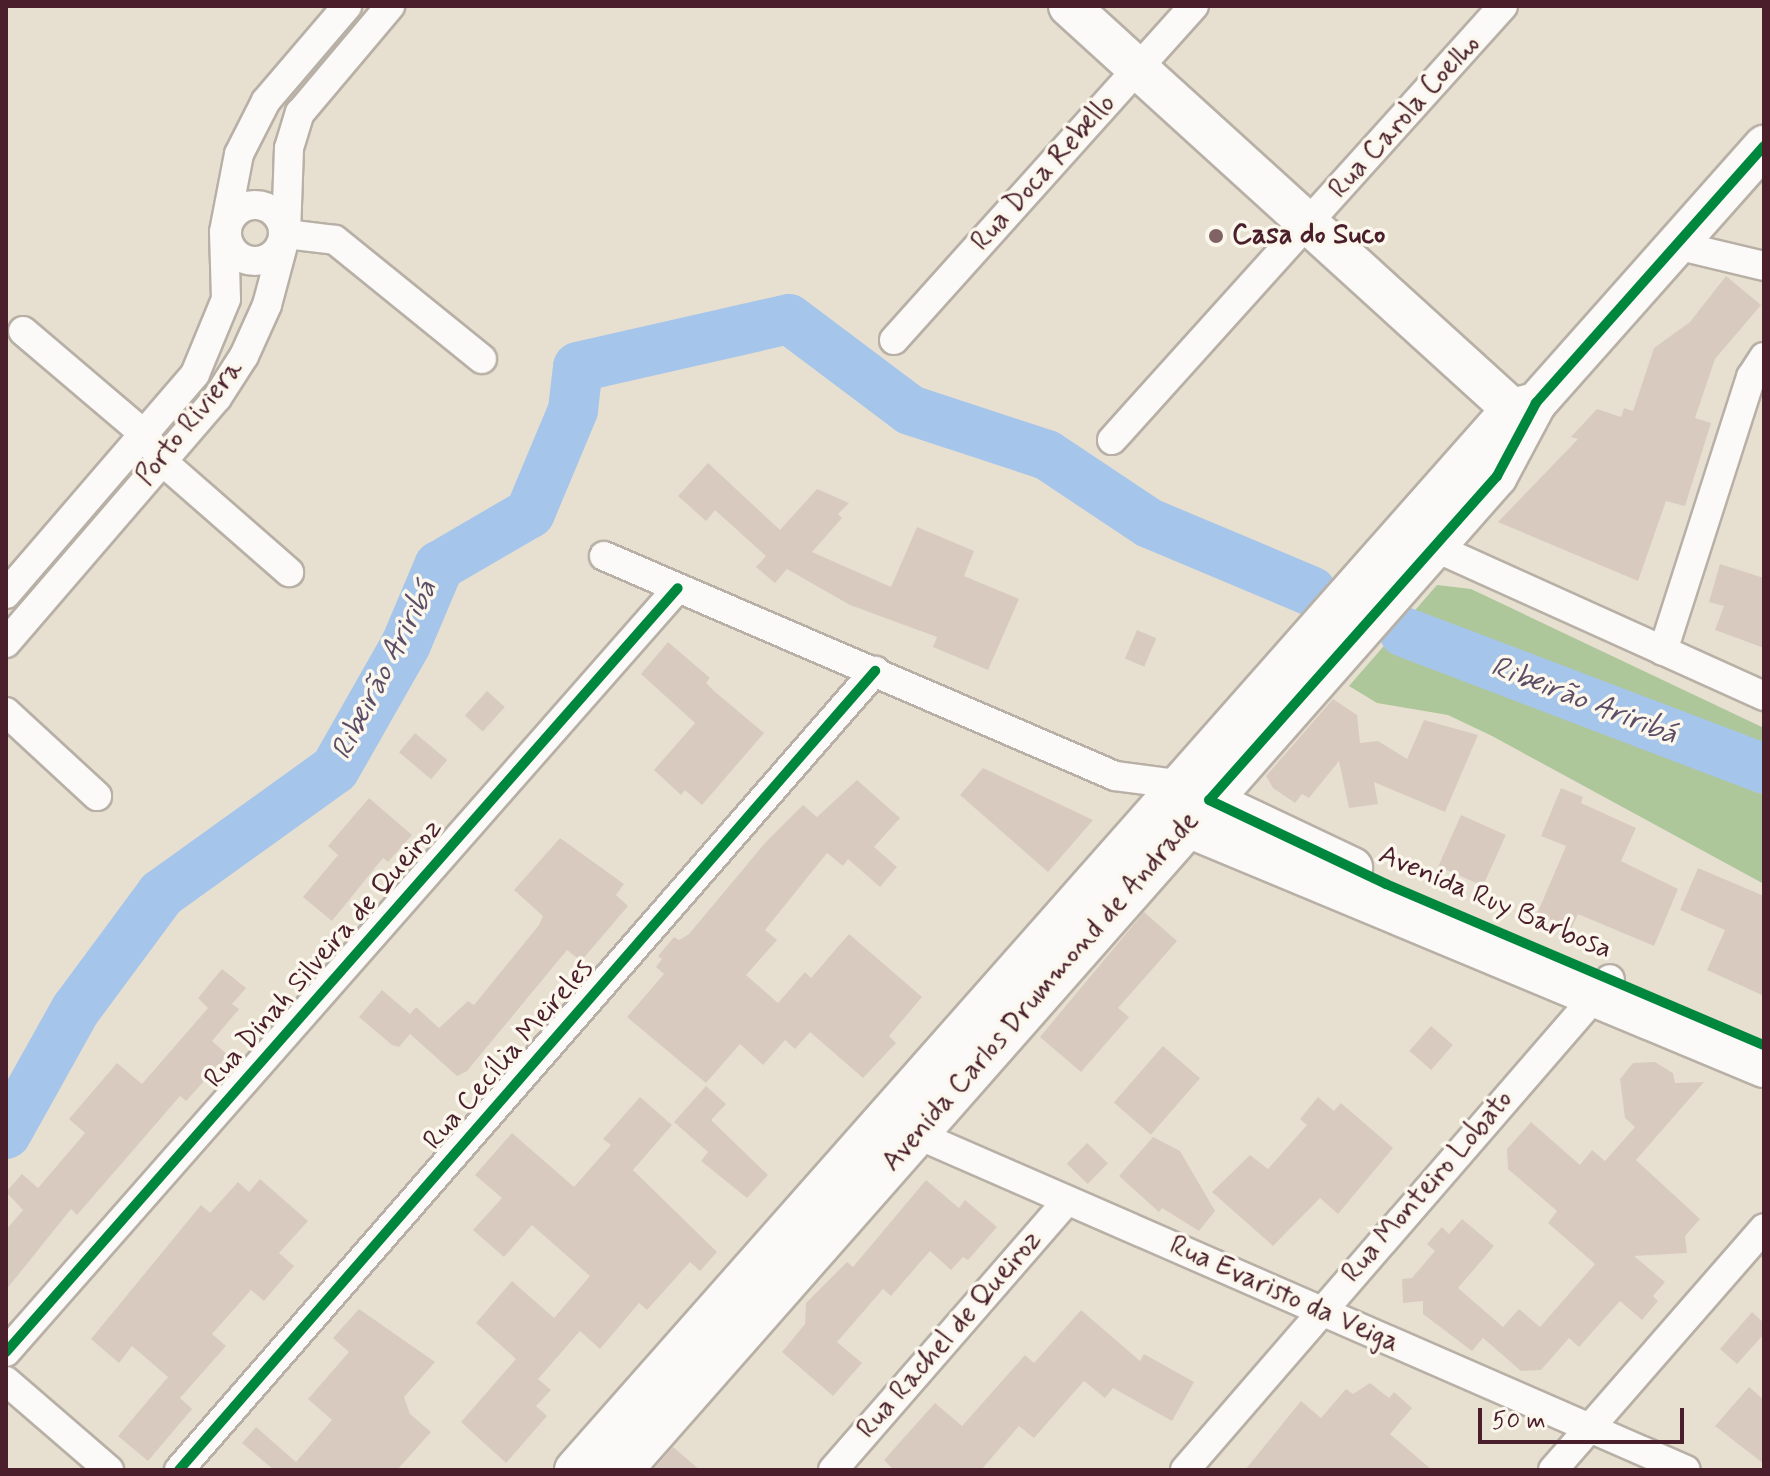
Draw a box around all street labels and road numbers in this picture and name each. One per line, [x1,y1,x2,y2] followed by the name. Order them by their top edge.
[1322,27,1488,207] street label: Rua Carola Coelho
[965,88,1123,258] street label: Rua Doca Rebello
[129,354,251,492] street label: Porto Riviera
[877,806,1205,1178] street label: Avenida Carlos Drummond de Andrade
[199,814,449,1094] street label: Rua Dinah Silveira de Queiroz
[1373,838,1617,968] street label: Avenida Ruy Barbosa
[417,952,601,1158] street label: Rua Cecília Meireles
[1335,1084,1521,1290] street label: Rua Monteiro Lobato
[852,1226,1048,1444] street label: Rua Rachel de Queiroz
[1164,1229,1404,1361] street label: Rua Evaristo da Veiga

